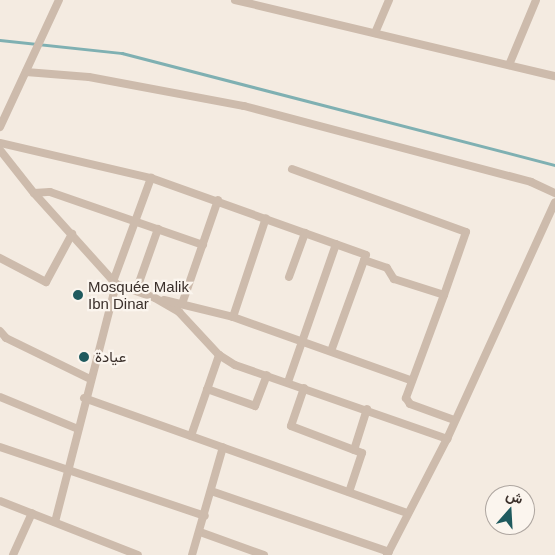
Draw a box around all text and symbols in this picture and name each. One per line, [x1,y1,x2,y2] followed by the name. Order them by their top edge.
[88,277,189,312] place label: Mosquée Malik Ibn Dinar
[72,289,84,301] marker: Mosquée Malik Ibn Dinar
[95,348,126,366] place label: عيادة
[77,350,91,364] marker: عيادة
[485,485,535,535] north arrow
[504,486,525,507] text: ش

